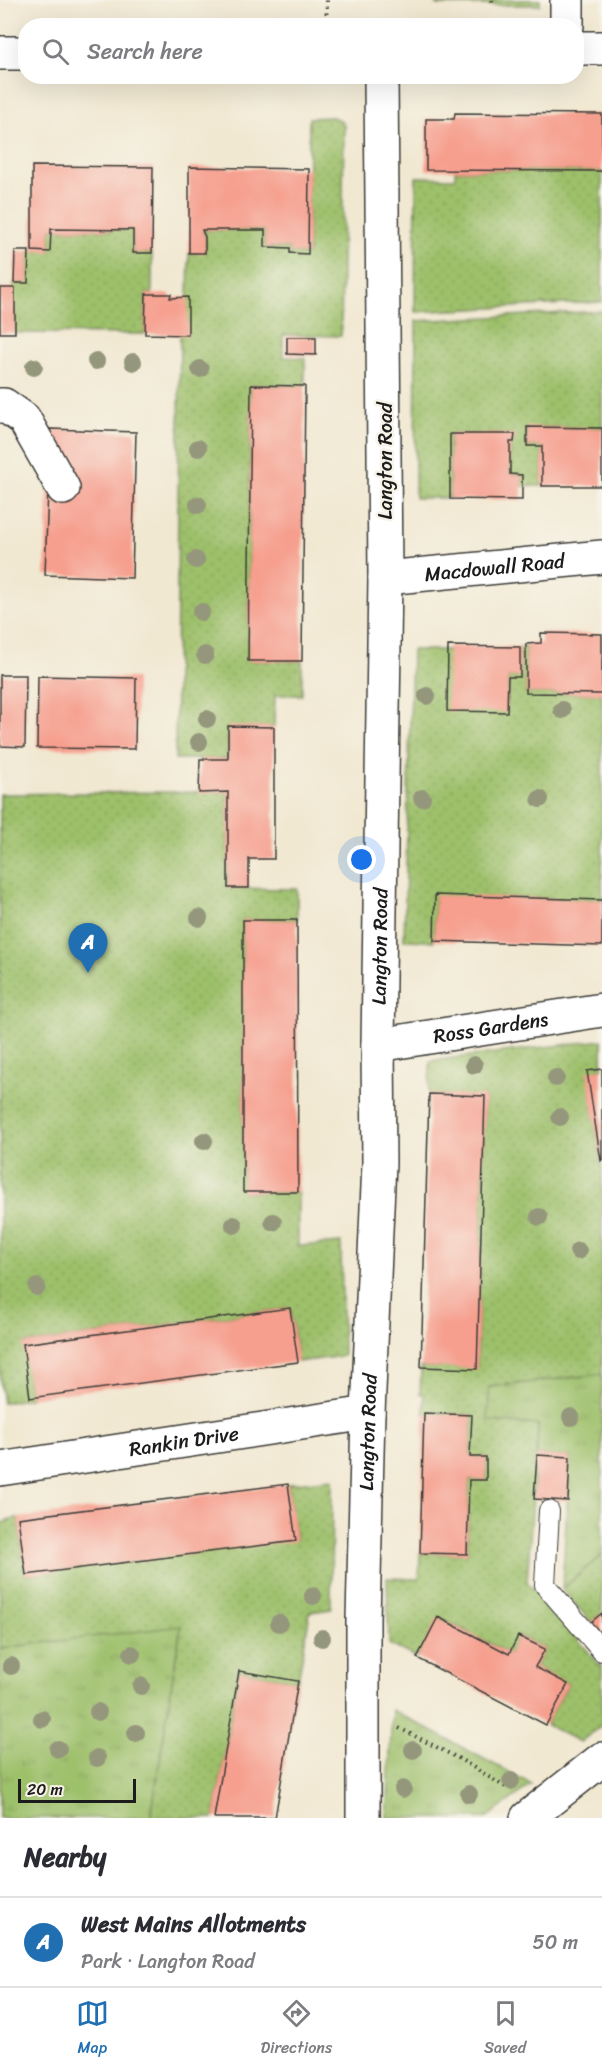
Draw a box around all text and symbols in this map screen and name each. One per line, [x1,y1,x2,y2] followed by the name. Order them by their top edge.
[18,18,584,84] search box
[87,32,203,71] text: Search here
[39,35,72,68] icon: search
[368,401,403,519] street label: Langton Road
[423,543,568,592] street label: Macdowall Road
[347,845,376,874] your location
[361,886,398,1005] street label: Langton Road
[68,924,107,973] pin: A
[431,1001,551,1054] street label: Ross Gardens
[349,1371,387,1491] street label: Langton Road
[127,1415,241,1467] street label: Rankin Drive
[27,1775,63,1804] text: 20 m
[18,1776,136,1804] scale bar
[24,1834,106,1880] text: Nearby
[81,1905,306,1944] text: West Mains Allotments
[37,1925,50,1960] text: A
[533,1925,578,1960] text: 50 m
[81,1944,255,1979] text: Park · Langton Road
[76,1997,109,2062] tab: Map
[261,1997,332,2062] tab: Directions
[484,1997,526,2062] tab: Saved

